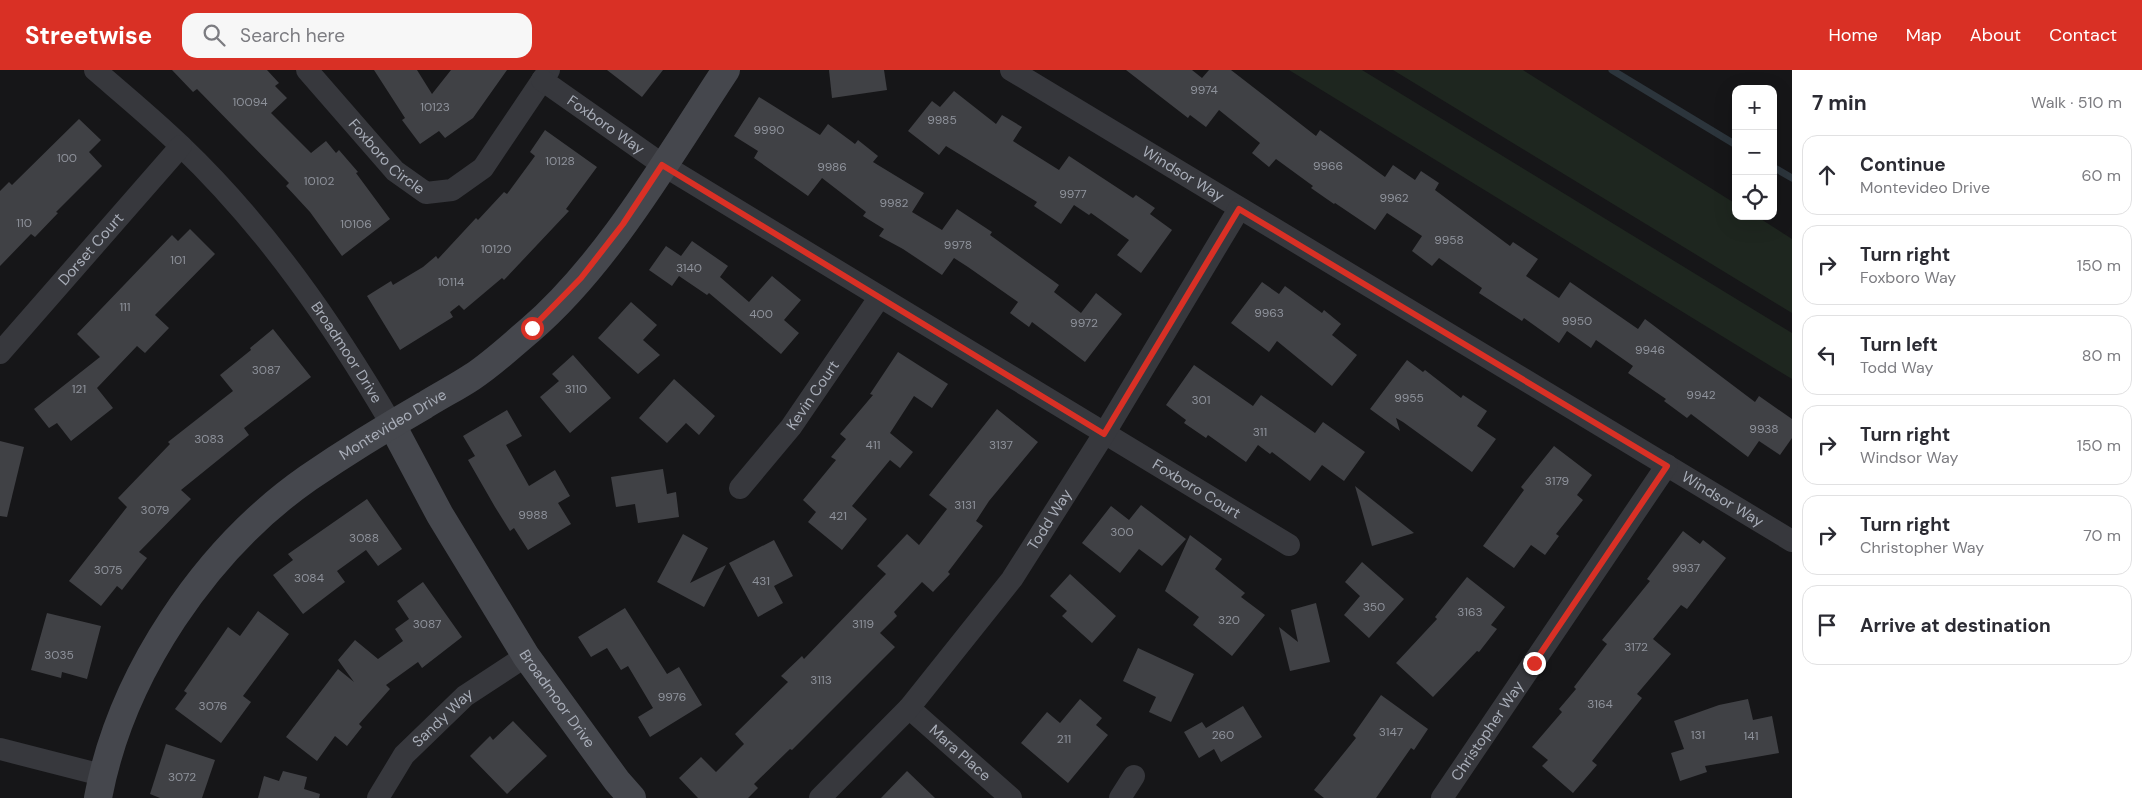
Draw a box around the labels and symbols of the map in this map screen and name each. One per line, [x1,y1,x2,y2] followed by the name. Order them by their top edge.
[1190,82,1218,98] house number: 9974
[563,91,649,159] street label: Foxboro Way
[233,94,267,110] house number: 10094
[420,99,450,115] house number: 10123
[927,112,957,128] house number: 9985
[344,115,429,199] street label: Foxboro Circle
[754,122,784,138] house number: 9990
[1138,141,1228,207] street label: Windsor Way
[57,150,77,166] house number: 100
[545,153,575,169] house number: 10128
[1313,158,1343,174] house number: 9966
[817,159,847,175] house number: 9986
[304,173,334,189] house number: 10102
[1059,186,1087,202] house number: 9977
[1379,190,1409,206] house number: 9962
[880,195,909,211] house number: 9982
[54,208,128,290] street label: Dorset Court
[16,215,32,231] house number: 110
[340,216,372,232] house number: 10106
[1434,232,1464,248] house number: 9958
[944,237,972,253] house number: 9978
[481,241,511,257] house number: 10120
[170,252,186,268] house number: 101
[676,260,702,276] house number: 3140
[438,274,464,290] house number: 10114
[306,298,387,407] street label: Broadmoor Drive
[119,299,131,315] house number: 111
[1254,305,1284,321] house number: 9963
[749,306,773,322] house number: 400
[1562,313,1592,329] house number: 9950
[1070,315,1098,331] house number: 9972
[521,317,544,340] route start
[1635,342,1665,358] house number: 9946
[782,356,844,434] street label: Kevin Court
[252,362,280,378] house number: 3087
[72,381,86,397] house number: 121
[565,381,587,397] house number: 3110
[335,384,450,465] street label: Montevideo Drive
[1686,387,1716,403] house number: 9942
[1394,390,1424,406] house number: 9955
[1191,392,1211,408] house number: 301
[1749,421,1779,437] house number: 9938
[1253,424,1267,440] house number: 311
[194,431,224,447] house number: 3083
[866,437,880,453] house number: 411
[989,437,1013,453] house number: 3137
[1149,454,1245,523] street label: Foxboro Court
[1678,467,1768,532] street label: Windsor Way
[1545,473,1569,489] house number: 3179
[1023,485,1077,554] street label: Todd Way
[954,497,976,513] house number: 3131
[141,502,169,518] house number: 3079
[518,507,548,523] house number: 9988
[829,508,847,524] house number: 421
[1110,524,1134,540] house number: 300
[349,530,379,546] house number: 3088
[1672,560,1700,576] house number: 9937
[94,562,122,578] house number: 3075
[294,570,324,586] house number: 3084
[752,573,770,589] house number: 431
[1363,599,1385,615] house number: 350
[1457,604,1483,620] house number: 3163
[1218,612,1240,628] house number: 320
[413,616,441,632] house number: 3087
[852,616,874,632] house number: 3119
[1624,639,1648,655] house number: 3172
[514,646,600,752] street label: Broadmoor Drive
[44,647,74,663] house number: 3035
[1523,652,1546,675] route end
[810,672,832,688] house number: 3113
[1446,676,1529,785] street label: Christopher Way
[408,683,477,752] street label: Sandy Way
[658,689,686,705] house number: 9976
[1587,696,1613,712] house number: 3164
[199,698,227,714] house number: 3076
[925,720,995,786] street label: Mara Place
[1379,724,1403,740] house number: 3147
[1212,727,1234,743] house number: 260
[1691,727,1705,743] house number: 131
[1744,728,1758,744] house number: 141
[1057,731,1071,747] house number: 211
[168,769,196,785] house number: 3072

